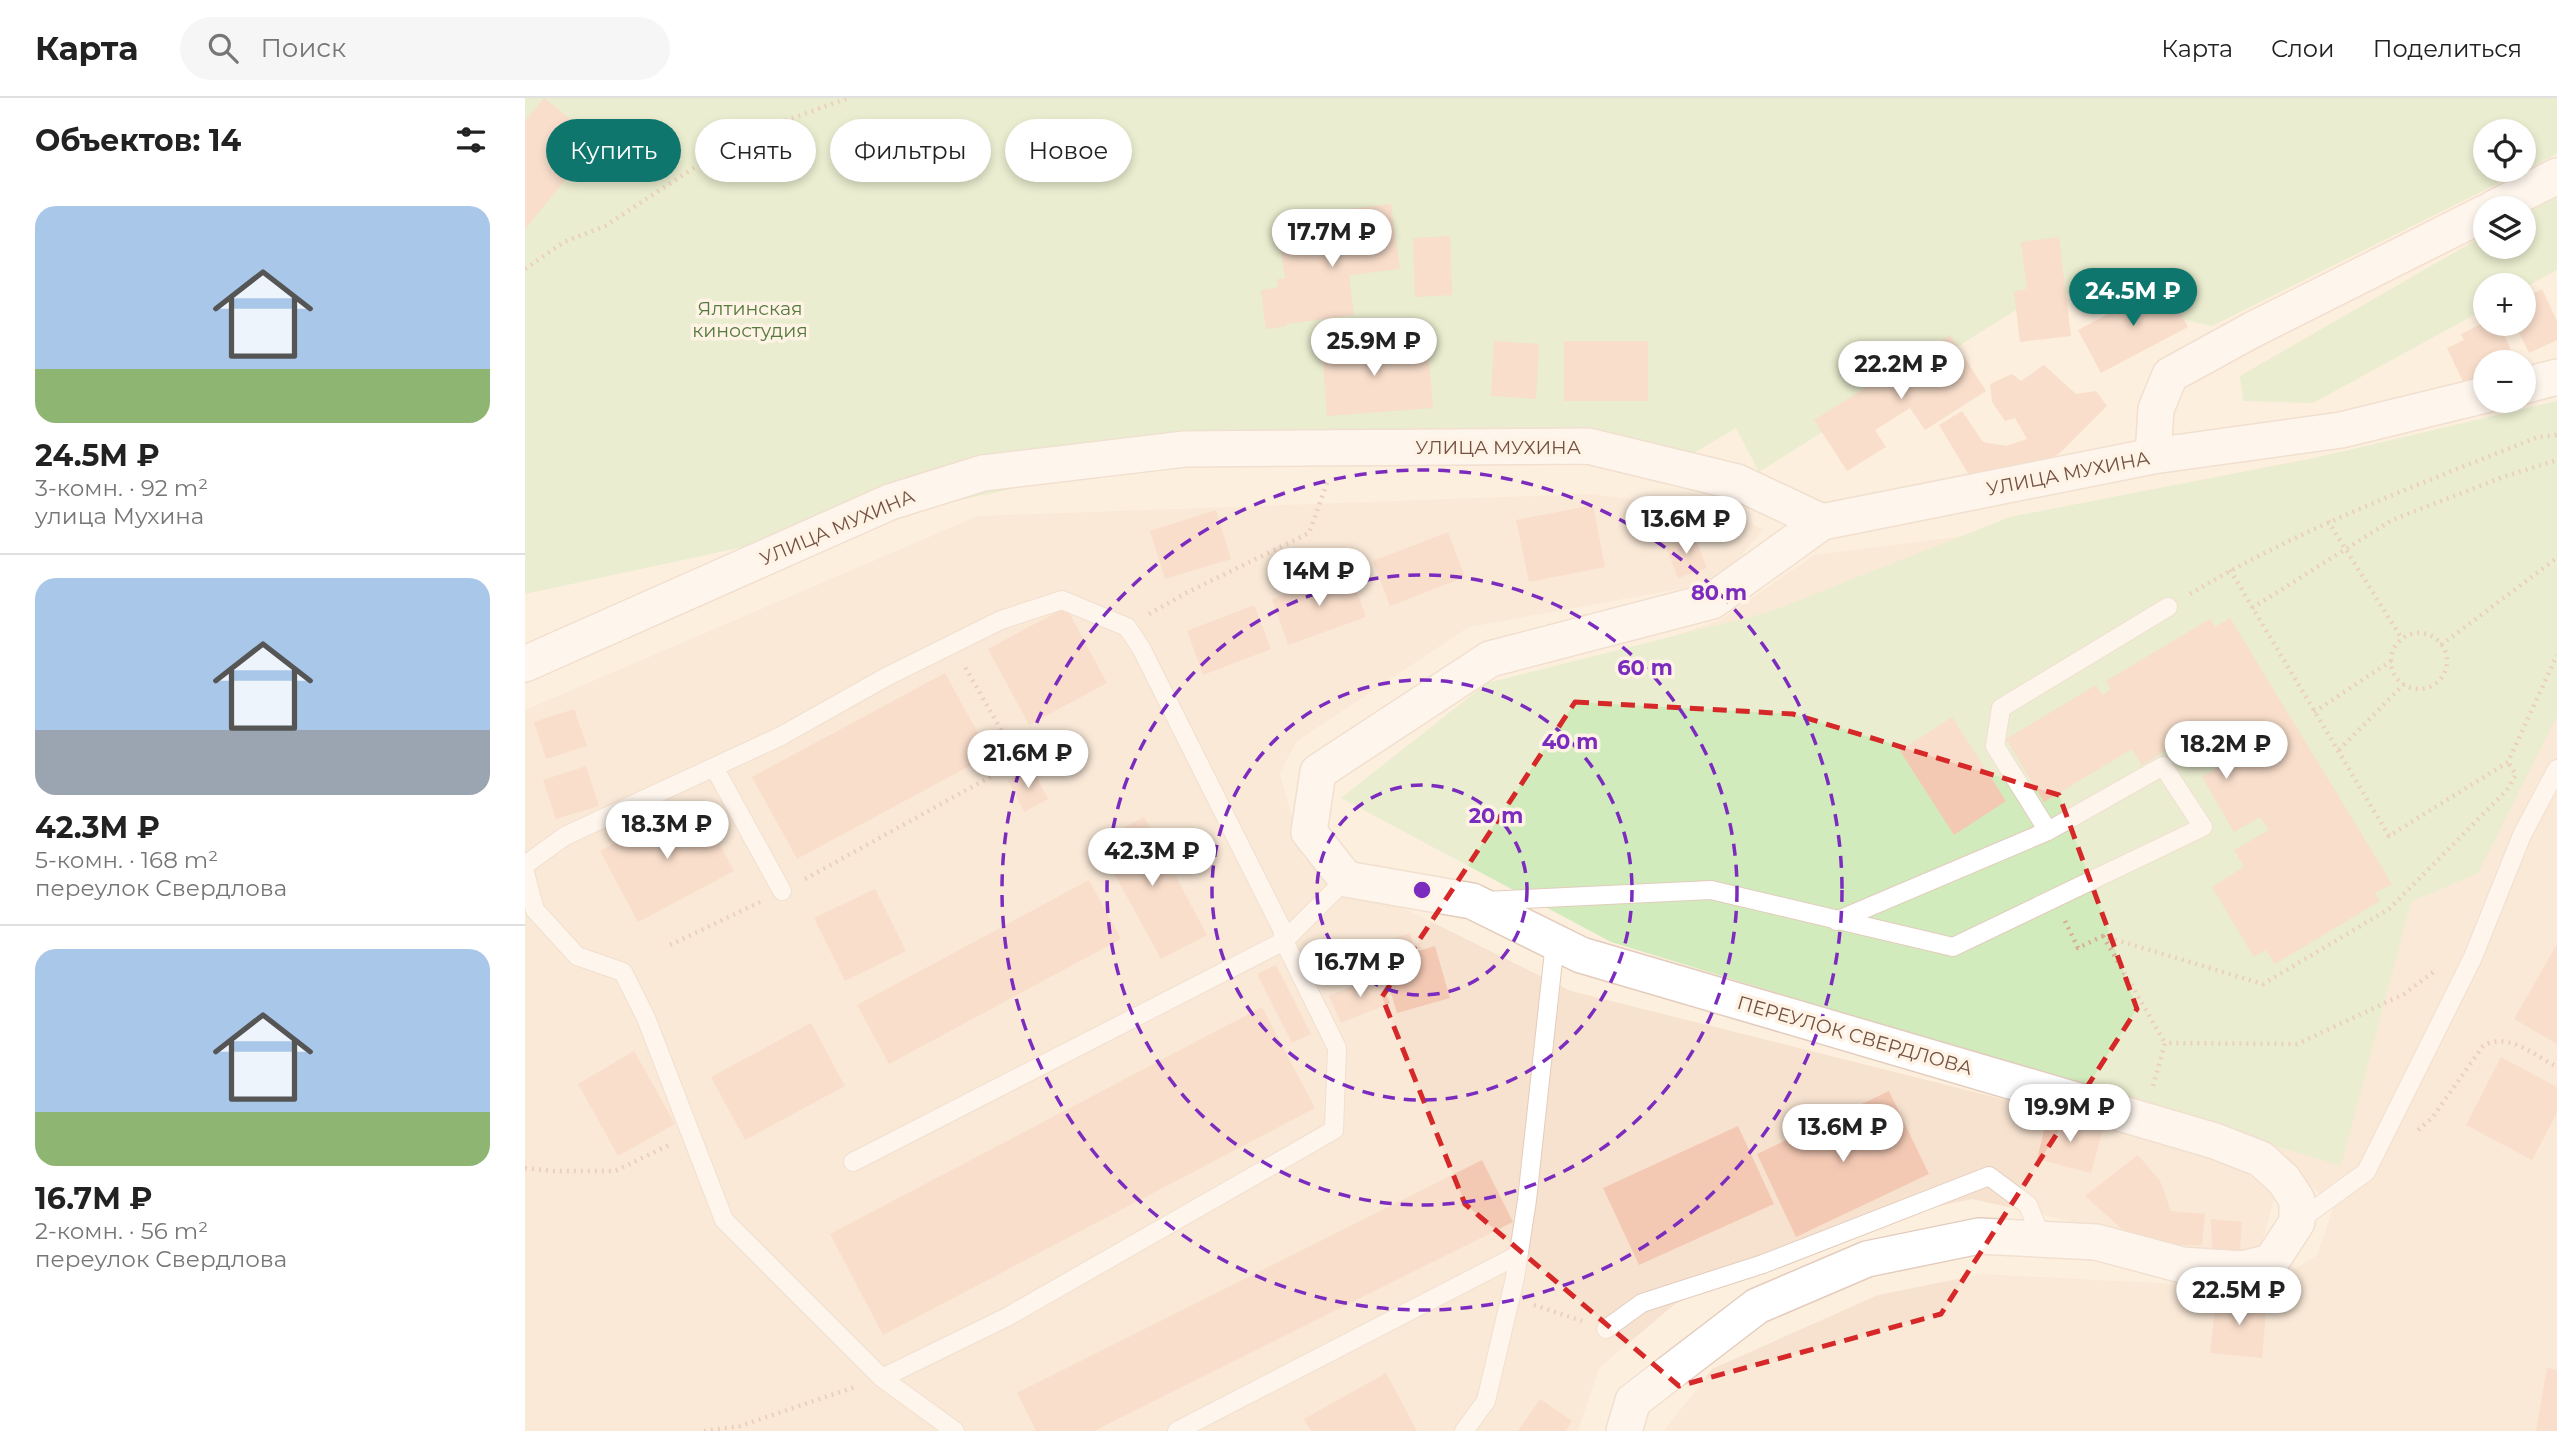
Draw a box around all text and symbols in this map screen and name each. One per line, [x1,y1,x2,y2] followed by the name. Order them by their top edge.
[180,17,670,80] search box
[35,28,138,68] text: Карта
[204,29,242,67] icon: search
[260,32,346,64] text: Поиск
[2161,34,2233,63] text: Карта
[2271,34,2335,63] text: Слои
[2373,34,2522,63] text: Поделиться
[546,119,681,182] chip: Купить
[695,119,816,182] chip: Снять
[830,119,991,182] chip: Фильтры
[1005,119,1132,182] chip: Новое
[2473,119,2536,413] map controls
[2473,119,2536,182] button: locate
[452,121,490,159] icon: filters
[35,122,241,159] text: Объектов: 14
[2473,196,2536,259] button: layers
[1267,209,1397,269] pin: 17.7M ₽
[1288,218,1376,246] text: 17.7M ₽
[200,251,326,377] icon: home
[2068,268,2198,328] pin: 24.5M ₽
[2473,273,2536,336] button: +
[2085,277,2181,305] text: 24.5M ₽
[692,297,808,342] park label: Ялтинская киностудия
[1309,318,1439,378] pin: 25.9M ₽
[1327,327,1421,355] text: 25.9M ₽
[1836,342,1966,401] pin: 22.2M ₽
[1854,350,1948,378] text: 22.2M ₽
[2473,350,2536,413] button: −
[1415,436,1581,459] street label: УЛИЦА МУХИНА
[35,437,160,474] text: 24.5M ₽
[1985,446,2152,501] street label: УЛИЦА МУХИНА
[35,474,208,502] text: 3-комн. · 92 m²
[756,485,918,570] street label: УЛИЦА МУХИНА
[1621,496,1751,556] pin: 13.6M ₽
[35,502,204,530] text: улица Мухина
[1641,505,1731,533] text: 13.6M ₽
[1270,548,1368,608] pin: 14M ₽
[1283,557,1355,585] text: 14M ₽
[1691,580,1747,605] text: 80 m
[200,623,326,749] icon: home
[1617,655,1673,680] text: 60 m
[2161,722,2291,781] pin: 18.2M ₽
[1542,729,1598,754] text: 40 m
[963,730,1093,790] pin: 21.6M ₽
[2181,730,2271,758] text: 18.2M ₽
[983,739,1073,767] text: 21.6M ₽
[602,802,732,861] pin: 18.3M ₽
[1469,803,1523,828] text: 20 m
[35,809,160,846] text: 42.3M ₽
[622,810,712,838] text: 18.3M ₽
[1087,828,1217,888] pin: 42.3M ₽
[1104,837,1200,865] text: 42.3M ₽
[35,846,218,874] text: 5-комн. · 168 m²
[35,874,287,902] text: переулок Свердлова
[1410,878,1434,902] centre of rings
[1295,940,1425,999] pin: 16.7M ₽
[1315,948,1405,976] text: 16.7M ₽
[1735,991,1975,1080] street label: ПЕРЕУЛОК СВЕРДЛОВА
[200,994,326,1120] icon: home
[2005,1084,2135,1144] pin: 19.9M ₽
[2025,1093,2115,1121] text: 19.9M ₽
[1778,1104,1908,1164] pin: 13.6M ₽
[1798,1113,1888,1141] text: 13.6M ₽
[35,1180,153,1217] text: 16.7M ₽
[35,1217,208,1245] text: 2-комн. · 56 m²
[35,1245,287,1273] text: переулок Свердлова
[2174,1268,2304,1327] pin: 22.5M ₽
[2192,1276,2286,1304] text: 22.5M ₽

